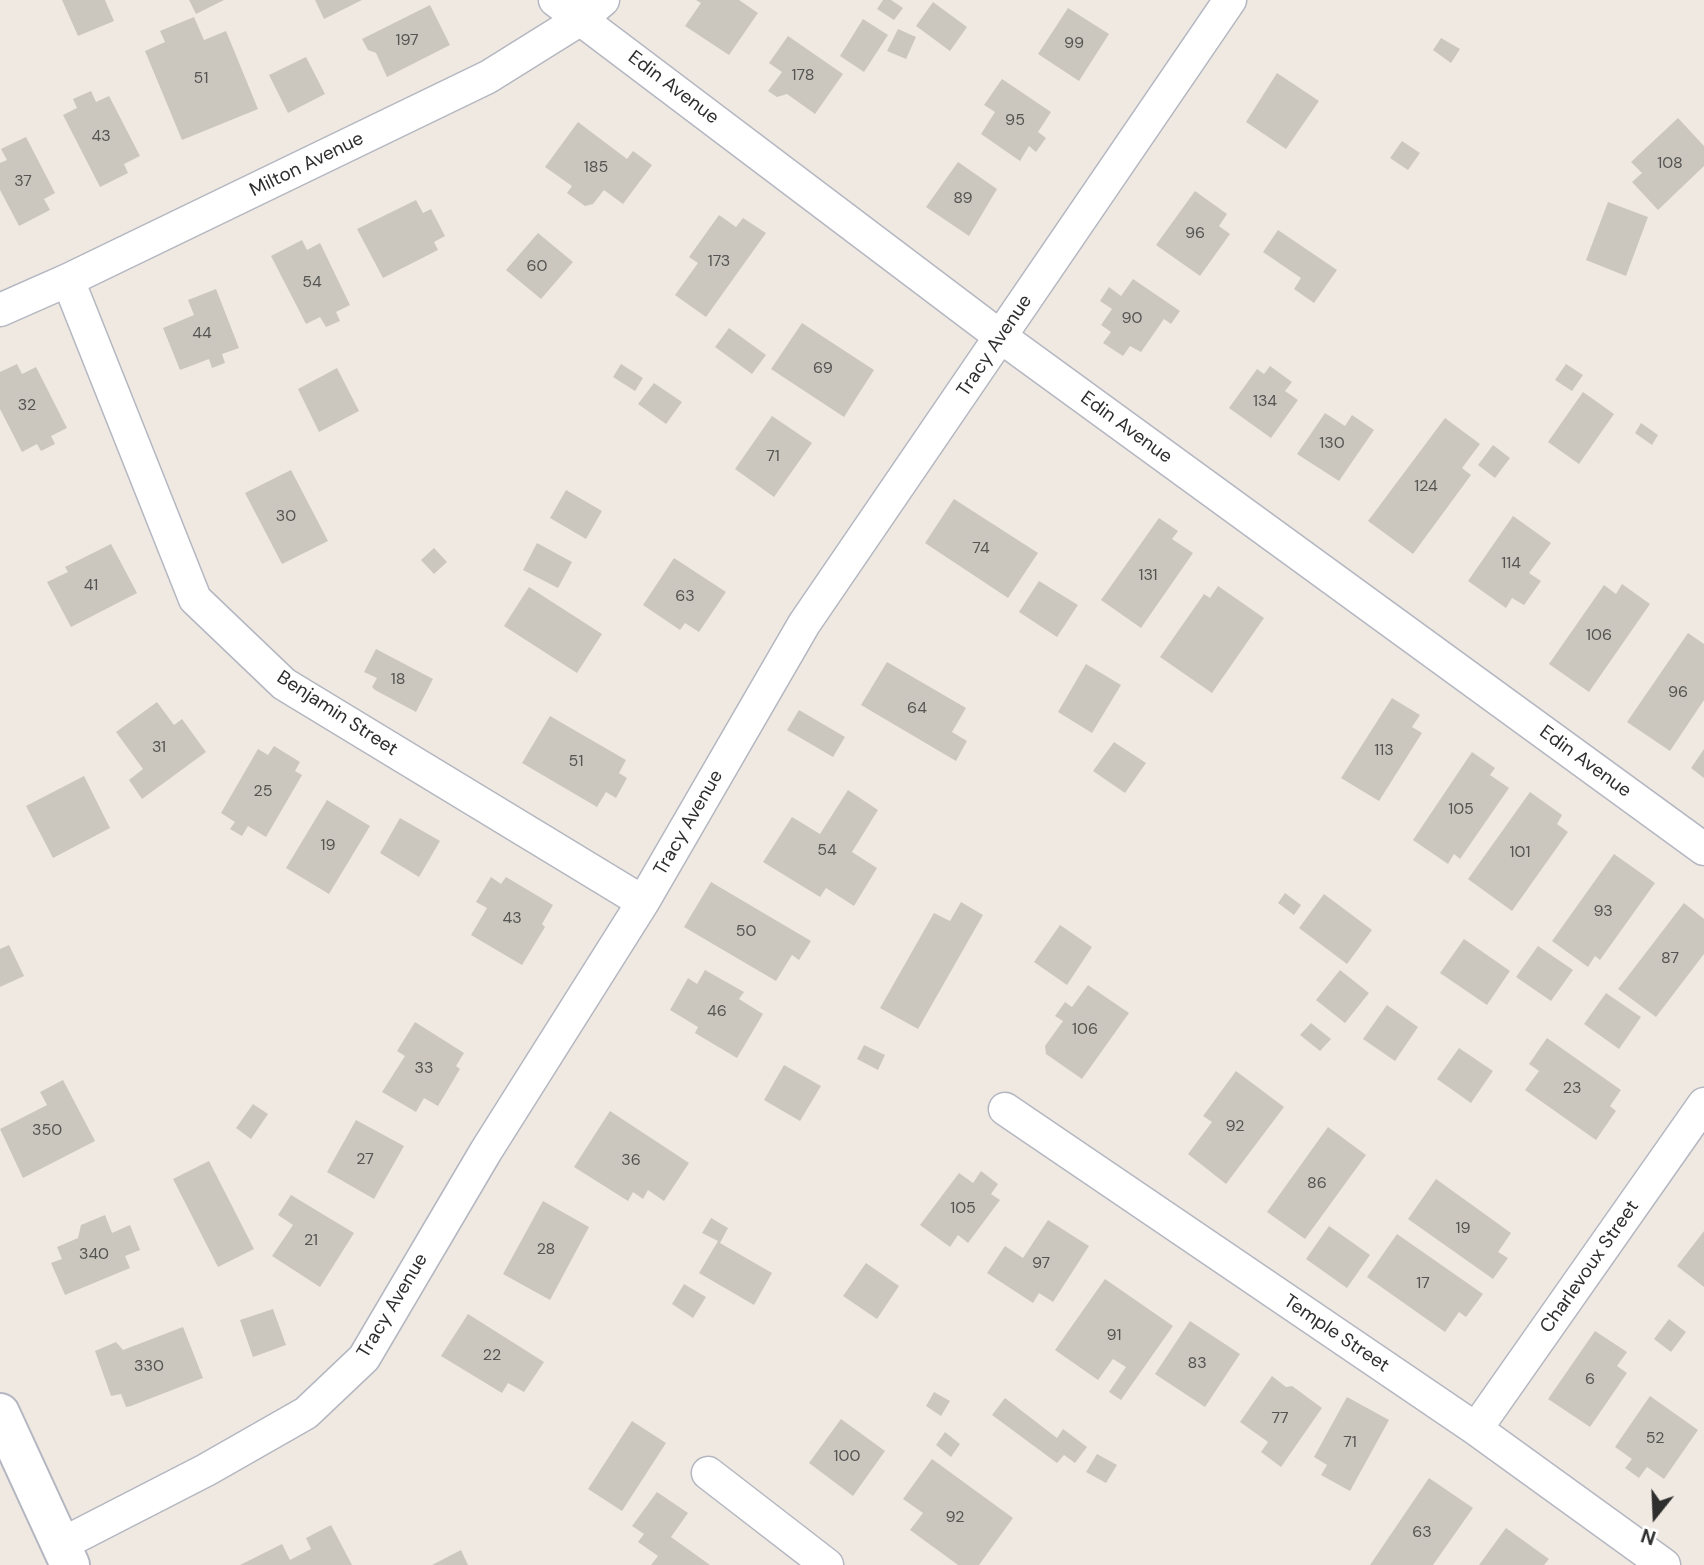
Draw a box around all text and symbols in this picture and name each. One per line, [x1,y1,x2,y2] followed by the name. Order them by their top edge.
[395,31,419,51] house number: 197
[1064,34,1084,54] house number: 99
[623,46,723,130] street label: Edin Avenue
[792,66,814,86] house number: 178
[194,69,208,89] house number: 51
[1005,111,1025,131] house number: 95
[91,127,111,147] house number: 43
[246,128,368,202] street label: Milton Avenue
[1657,154,1683,174] house number: 108
[584,158,608,178] house number: 185
[14,172,32,192] house number: 37
[953,189,973,209] house number: 89
[1185,224,1205,244] house number: 96
[708,252,730,272] house number: 173
[527,257,547,277] house number: 60
[302,273,322,293] house number: 54
[953,291,1037,401] street label: Tracy Avenue
[1122,309,1142,329] house number: 90
[192,324,212,344] house number: 44
[813,359,833,379] house number: 69
[1076,387,1176,469] street label: Edin Avenue
[1253,392,1277,412] house number: 134
[18,396,36,416] house number: 32
[1319,434,1345,454] house number: 130
[766,447,780,467] house number: 71
[1414,477,1438,497] house number: 124
[276,507,296,527] house number: 30
[972,539,990,559] house number: 74
[1501,554,1521,574] house number: 114
[1138,566,1158,586] house number: 131
[84,576,98,596] house number: 41
[675,587,695,607] house number: 63
[1586,626,1612,646] house number: 106
[272,666,402,762] street label: Benjamin Street
[391,670,405,690] house number: 18
[1668,683,1688,703] house number: 96
[907,699,927,719] house number: 64
[1535,721,1635,803] street label: Edin Avenue
[152,738,166,758] house number: 31
[1374,741,1394,761] house number: 113
[569,752,583,772] house number: 51
[650,766,728,880] street label: Tracy Avenue
[254,782,272,802] house number: 25
[1448,800,1474,820] house number: 105
[320,836,336,856] house number: 19
[817,841,837,861] house number: 54
[1510,843,1530,863] house number: 101
[1593,902,1613,922] house number: 93
[502,909,522,929] house number: 43
[736,922,756,942] house number: 50
[1661,949,1679,969] house number: 87
[707,1002,727,1022] house number: 46
[1072,1020,1098,1040] house number: 106
[415,1059,433,1079] house number: 33
[1563,1079,1581,1099] house number: 23
[1226,1117,1244,1137] house number: 92
[32,1121,62,1141] house number: 350
[356,1150,374,1170] house number: 27
[621,1151,641,1171] house number: 36
[1307,1174,1327,1194] house number: 86
[1536,1196,1644,1338] street label: Charlevoux Street
[950,1199,976,1219] house number: 105
[1455,1219,1471,1239] house number: 19
[304,1231,318,1251] house number: 21
[537,1240,555,1260] house number: 28
[79,1245,109,1265] house number: 340
[353,1250,433,1362] street label: Tracy Avenue
[1032,1254,1050,1274] house number: 97
[1416,1274,1430,1294] house number: 17
[1279,1290,1393,1378] street label: Temple Street
[1107,1326,1121,1346] house number: 91
[483,1346,501,1366] house number: 22
[1187,1354,1207,1374] house number: 83
[134,1357,164,1377] house number: 330
[1585,1370,1595,1390] house number: 6
[1271,1409,1289,1429] house number: 77
[1646,1429,1664,1449] house number: 52
[1343,1433,1357,1453] house number: 71
[834,1447,860,1467] house number: 100
[1620,1481,1690,1551] north arrow
[946,1508,964,1528] house number: 92
[1638,1522,1659,1550] text: N
[1412,1523,1432,1543] house number: 63

